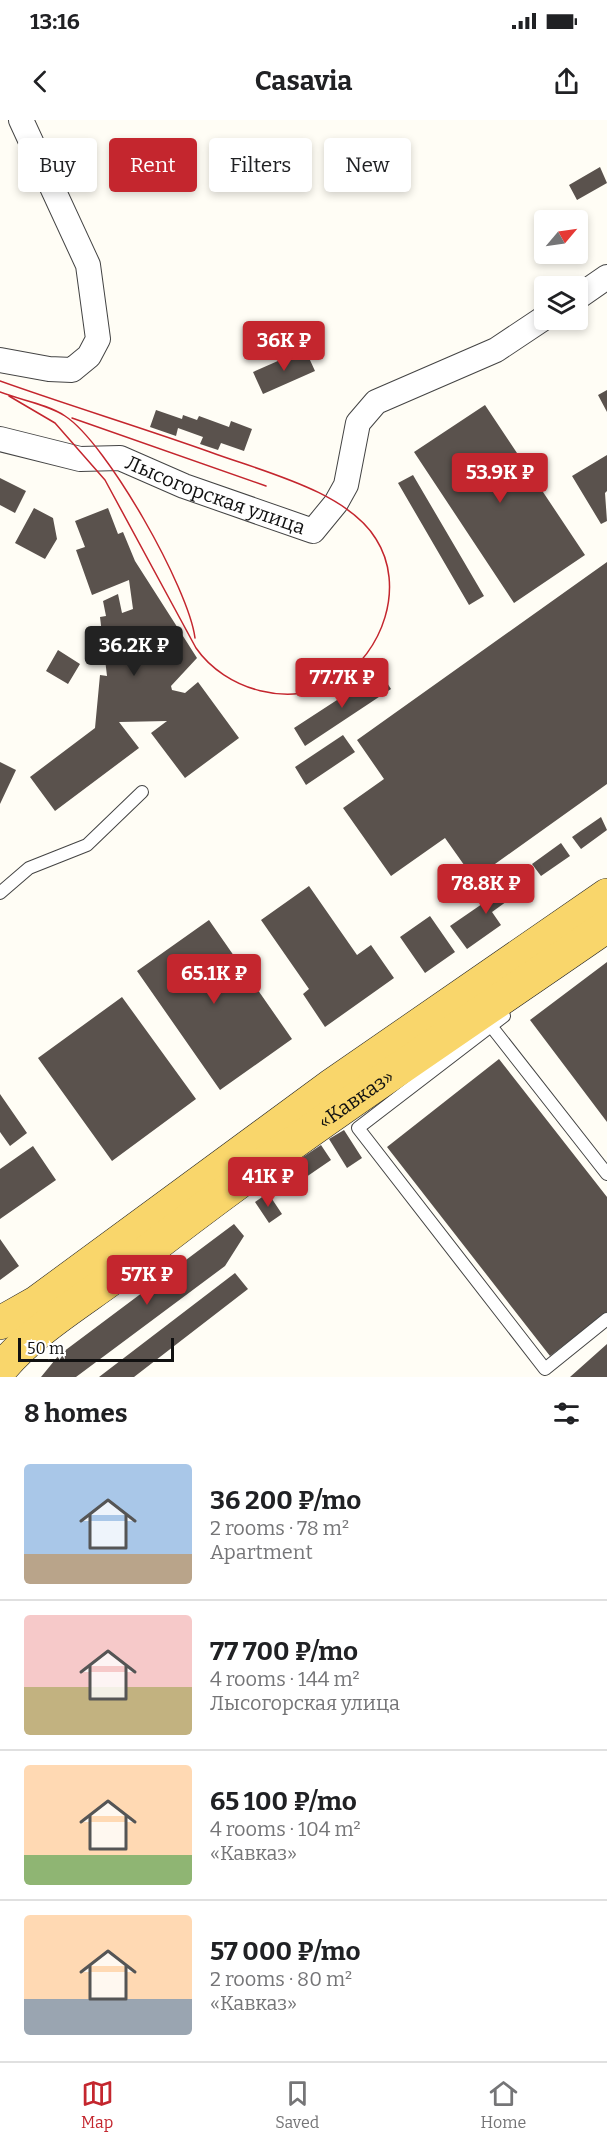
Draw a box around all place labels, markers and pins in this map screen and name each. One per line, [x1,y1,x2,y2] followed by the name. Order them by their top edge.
[242,321,326,372] pin: 36K ₽
[445,453,555,504] pin: 53.9K ₽
[79,626,189,677] pin: 36.2K ₽
[287,658,397,709] pin: 77.7K ₽
[431,864,541,915] pin: 78.8K ₽
[159,954,269,1005] pin: 65.1K ₽
[226,1157,310,1208] pin: 41K ₽
[105,1255,189,1306] pin: 57K ₽

